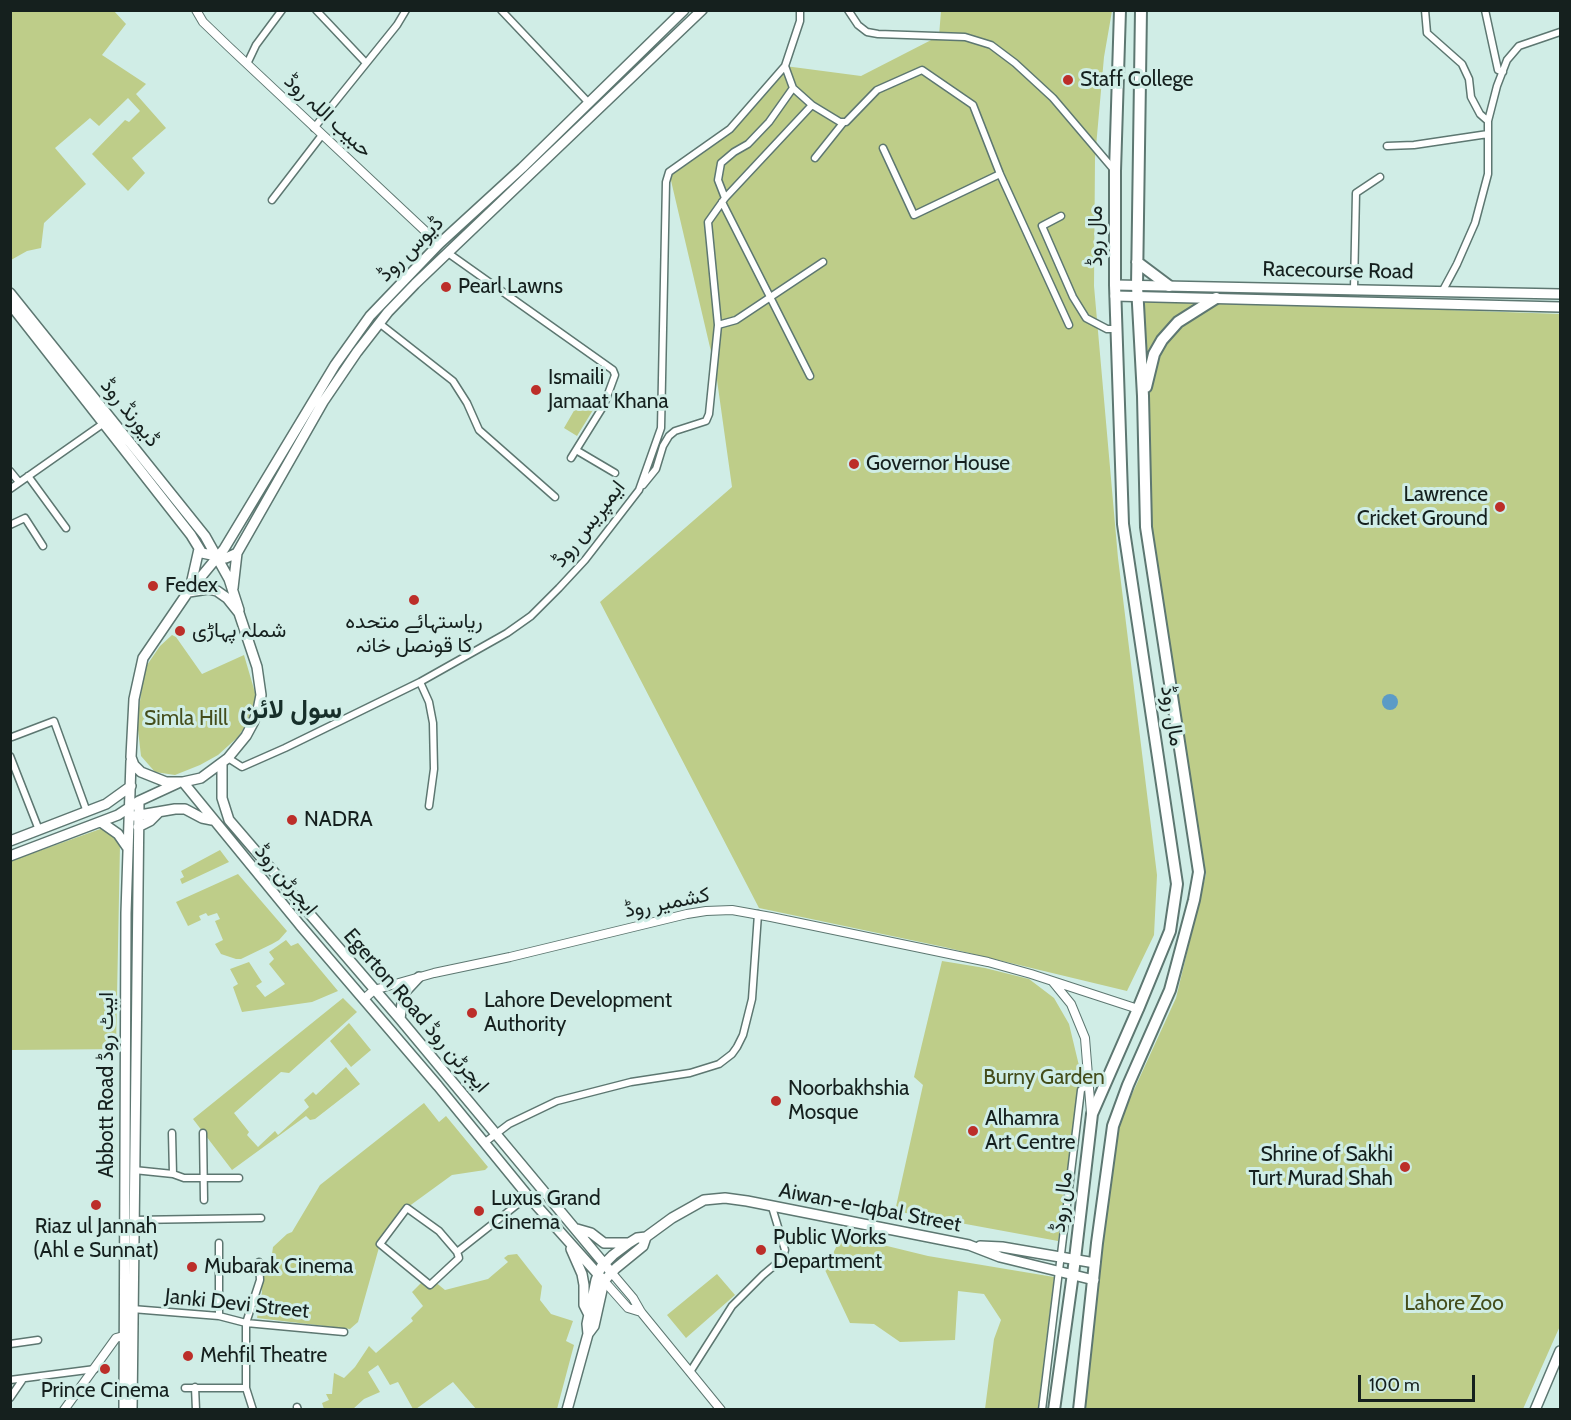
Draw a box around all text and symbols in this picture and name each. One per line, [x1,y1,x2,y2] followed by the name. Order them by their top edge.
[1080,67,1194,93] place label: Staff College
[279,69,377,163] street label: حبیب اللہ روڈ
[1061,73,1075,87] marker: Staff College
[1083,205,1109,267] street label: مال روڈ
[373,211,449,287] street label: ڈیوس روڈ
[1262,257,1414,285] street label: Racecourse Road
[458,274,563,300] place label: Pearl Lawns
[439,280,453,294] marker: Pearl Lawns
[548,365,669,415] place label: Ismaili Jamaat Khana
[95,374,165,452] street label: ڈیورنڈ روڈ
[529,383,543,397] marker: Ismaili Jamaat Khana
[866,451,1010,477] place label: Governor House
[847,457,861,471] marker: Governor House
[547,476,631,572] street label: ایمپریس روڈ
[1357,482,1488,532] place label: Lawrence Cricket Ground
[1493,500,1507,514] marker: Lawrence Cricket Ground
[165,573,218,599] place label: Fedex
[146,579,160,593] marker: Fedex
[407,593,421,607] marker: ریاستہائے متحدہ کا قونصل خانہ
[345,609,483,659] place label: ریاستہائے متحدہ کا قونصل خانہ
[192,618,286,644] place label: شملہ پہاڑی
[173,624,187,638] marker: شملہ پہاڑی
[1155,684,1189,748] street label: مال روڈ
[240,694,342,726] district label: سول لائن
[144,706,228,732] park label: Simla Hill
[304,807,373,833] place label: NADRA
[285,813,299,827] marker: NADRA
[249,839,323,921] street label: ایجرٹن روڈ
[622,882,712,924] street label: کشمیر روڈ
[338,924,494,1098] street label: Egerton Road ایجرٹن روڈ
[484,988,672,1038] place label: Lahore Development Authority
[94,992,120,1178] street label: Abbott Road ایبٹ روڈ
[465,1006,479,1020] marker: Lahore Development Authority
[983,1065,1105,1091] park label: Burny Garden
[788,1076,909,1126] place label: Noorbakhshia Mosque
[769,1094,783,1108] marker: Noorbakhshia Mosque
[985,1106,1076,1156] place label: Alhamra Art Centre
[966,1124,980,1138] marker: Alhamra Art Centre
[1248,1142,1393,1192] place label: Shrine of Sakhi Turt Murad Shah
[1398,1160,1412,1174] marker: Shrine of Sakhi Turt Murad Shah
[1046,1170,1078,1234] street label: مال روڈ
[777,1178,963,1238] street label: Aiwan-e-Iqbal Street
[491,1186,601,1236] place label: Luxus Grand Cinema
[89,1198,103,1212] marker: Riaz ul Jannah (Ahl e Sunnat)
[472,1204,486,1218] marker: Luxus Grand Cinema
[33,1214,159,1264] place label: Riaz ul Jannah (Ahl e Sunnat)
[773,1225,887,1275] place label: Public Works Department
[754,1243,768,1257] marker: Public Works Department
[204,1254,353,1280] place label: Mubarak Cinema
[185,1260,199,1274] marker: Mubarak Cinema
[164,1284,310,1324] street label: Janki Devi Street
[1404,1291,1504,1317] park label: Lahore Zoo
[200,1343,327,1369] place label: Mehfil Theatre
[181,1349,195,1363] marker: Mehfil Theatre
[98,1362,112,1376] marker: Prince Cinema
[1361,1363,1478,1401] scale bar
[1369,1374,1420,1396] text: 100 m
[41,1378,169,1404] place label: Prince Cinema

